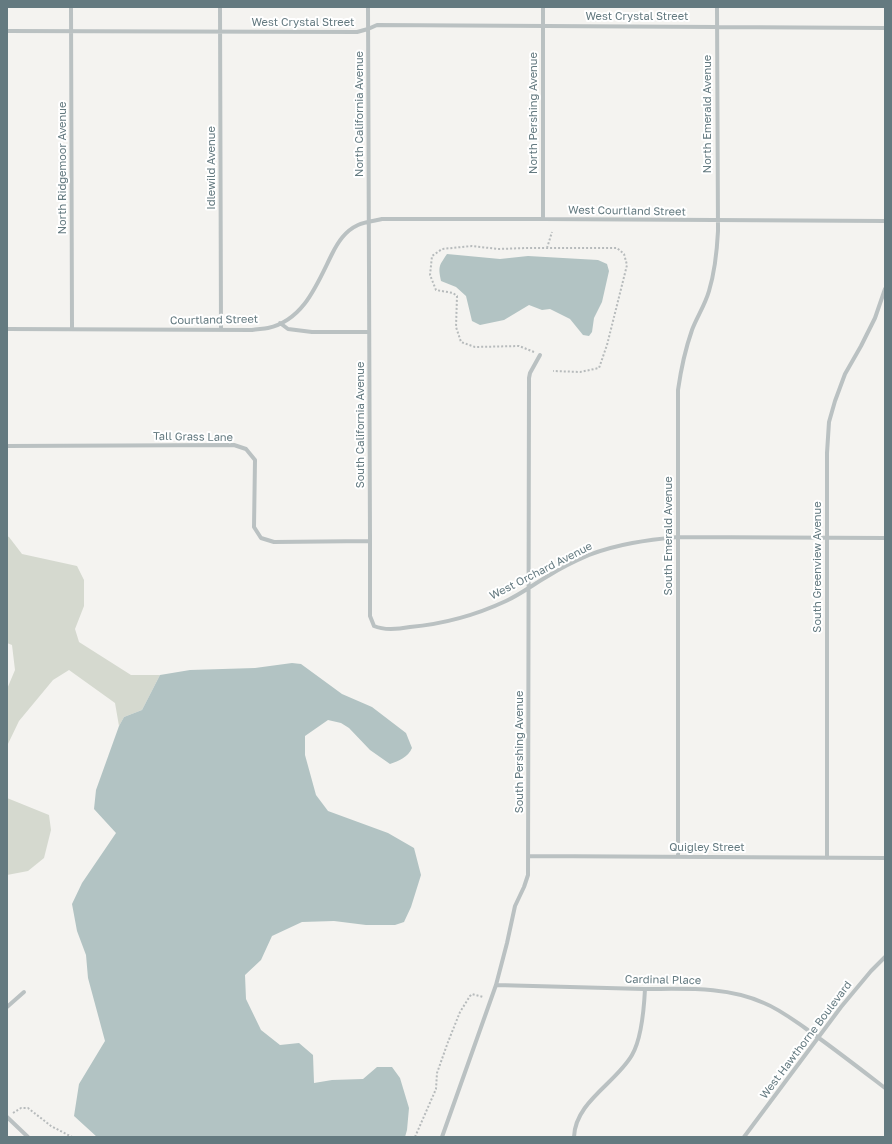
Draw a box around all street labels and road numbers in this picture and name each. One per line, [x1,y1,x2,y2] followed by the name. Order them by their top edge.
[585,10,689,24] street label: West Crystal Street
[251,16,355,30] street label: West Crystal Street
[353,51,367,177] street label: North California Avenue
[527,52,541,174] street label: North Pershing Avenue
[701,55,715,173] street label: North Emerald Avenue
[56,102,70,234] street label: North Ridgemoor Avenue
[205,126,219,210] street label: Idlewild Avenue
[568,203,686,219] street label: West Courtland Street
[170,313,258,327] street label: Courtland Street
[354,362,368,488] street label: South California Avenue
[153,430,233,444] street label: Tall Grass Lane
[662,476,676,596] street label: South Emerald Avenue
[811,501,825,633] street label: South Greenview Avenue
[488,539,594,603] street label: West Orchard Avenue
[513,691,527,813] street label: South Pershing Avenue
[669,841,745,855] street label: Quigley Street
[625,973,701,987] street label: Cardinal Place
[757,978,855,1102] street label: West Hawthorne Boulevard

